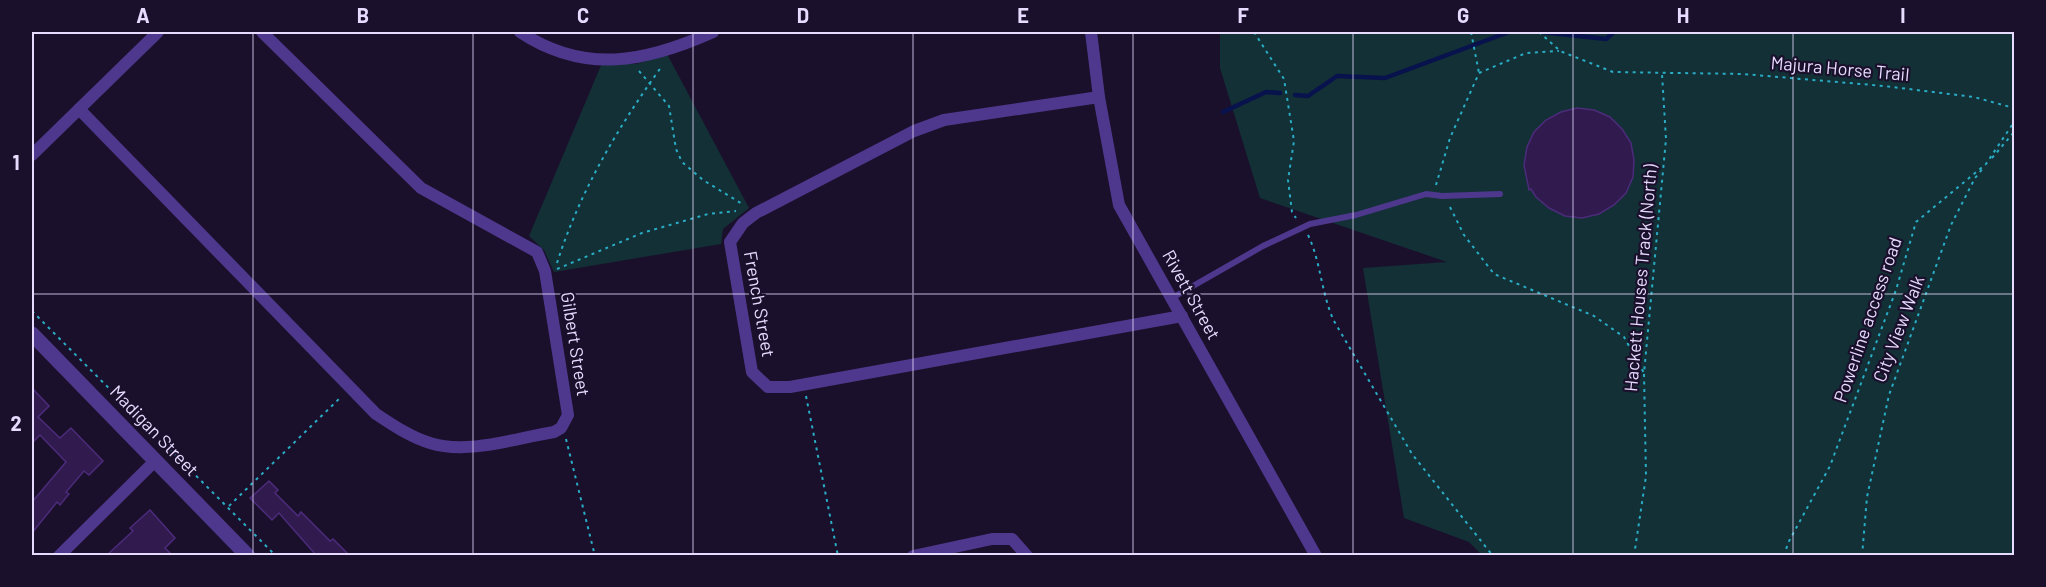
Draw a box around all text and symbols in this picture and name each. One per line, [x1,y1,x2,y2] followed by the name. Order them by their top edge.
[136,3,150,27] text: A
[357,3,369,27] text: B
[577,3,589,27] text: C
[797,3,809,27] text: D
[1017,3,1029,27] text: E
[1237,3,1249,27] text: F
[1457,3,1469,27] text: G
[1677,3,1689,27] text: H
[1900,3,1906,27] text: I
[1770,51,1910,85] street label: Majura Horse Trail
[12,150,20,174] text: 1
[1619,163,1661,393] street label: Hackett Houses Track (North)
[1828,234,1906,405] street label: Powerline access road
[1158,246,1226,343] street label: Rivett Street
[740,249,780,359] street label: French Street
[1868,272,1928,385] street label: City View Walk
[557,290,595,398] street label: Gilbert Street
[106,380,204,480] street label: Madigan Street
[10,411,22,435] text: 2

